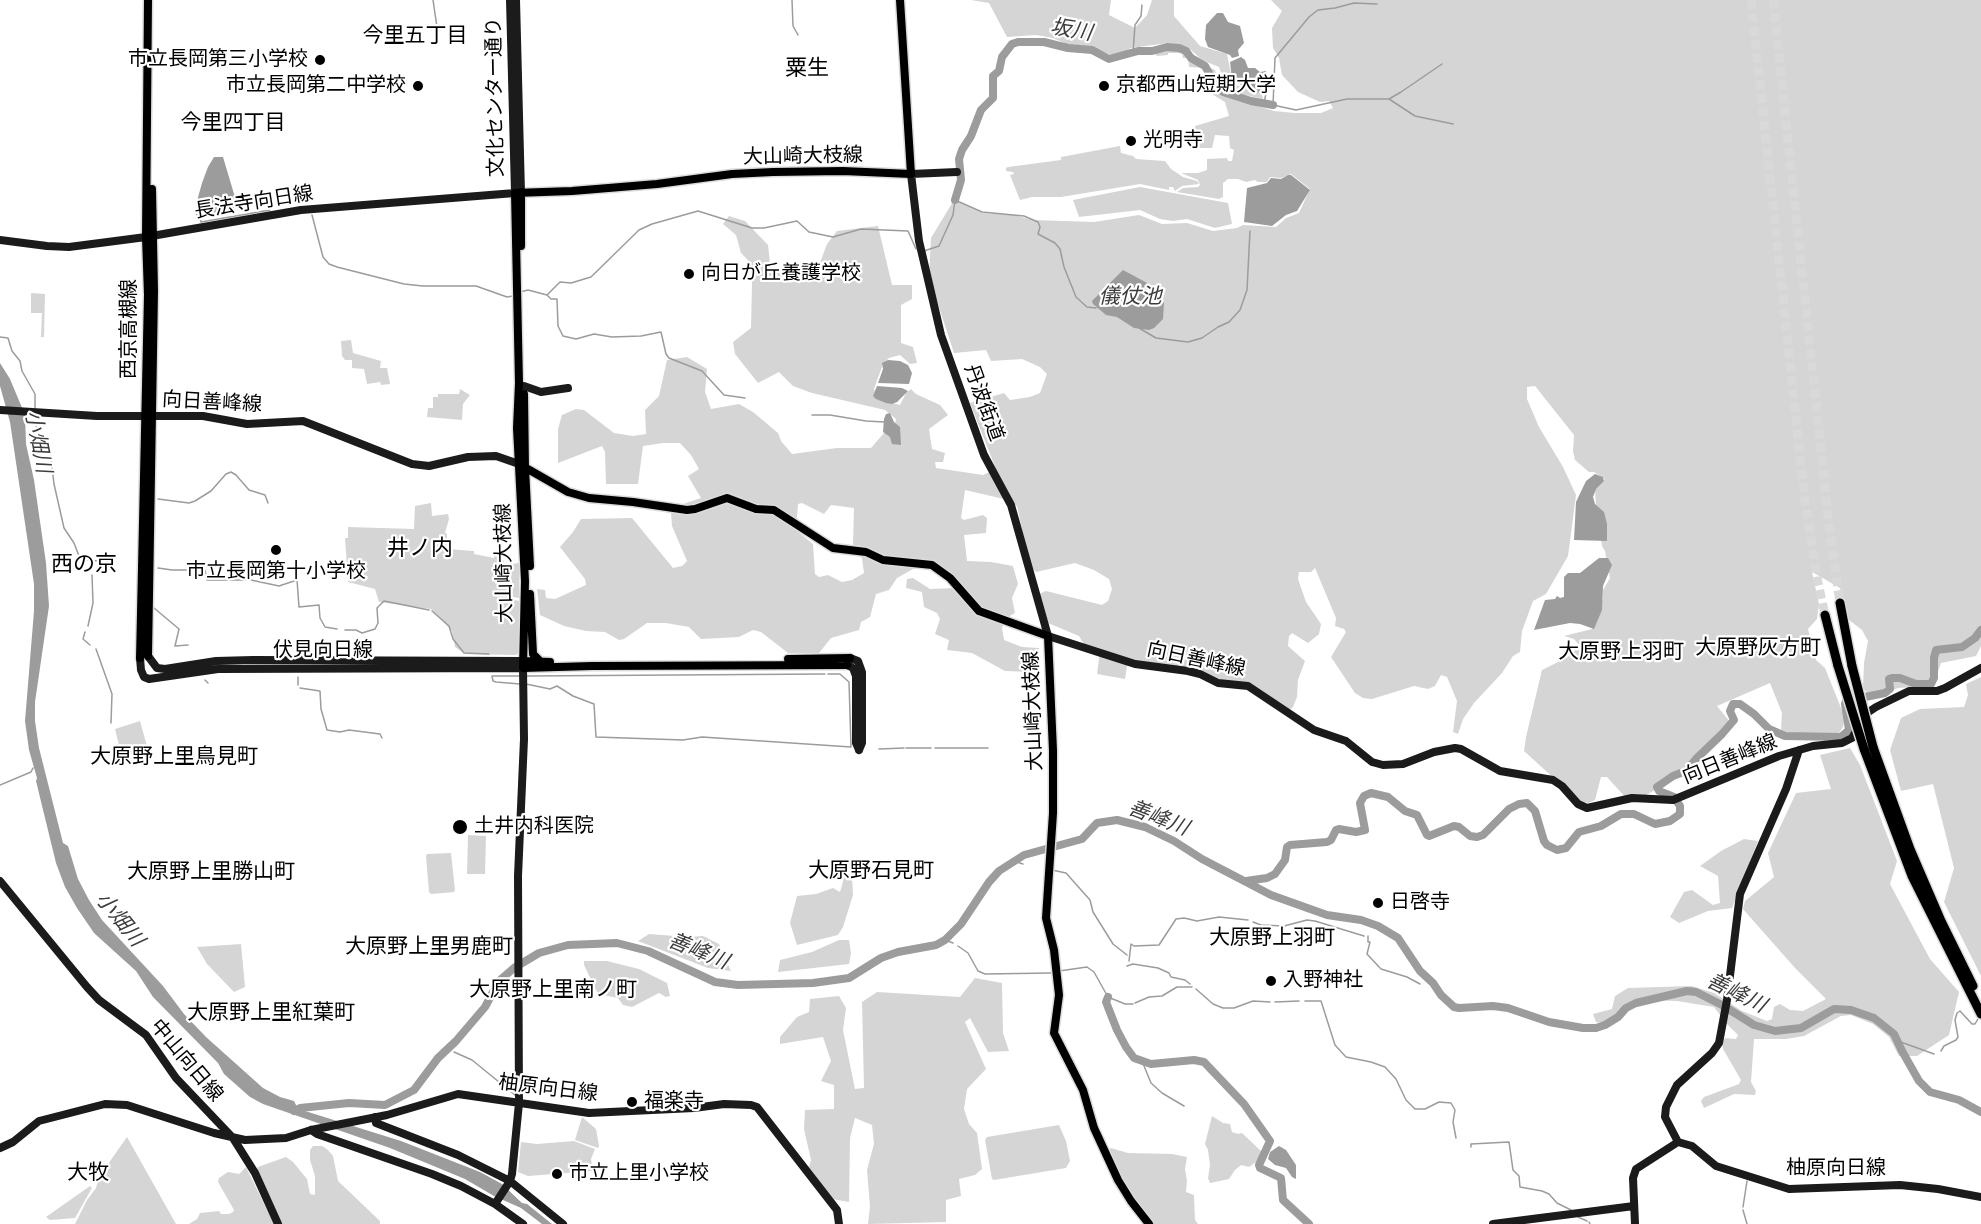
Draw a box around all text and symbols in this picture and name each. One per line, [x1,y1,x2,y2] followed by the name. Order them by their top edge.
[1048,15,1094,47] water label: 坂川
[483,17,509,177] street label: 文化センター通り
[363,24,467,50] district label: 今里五丁目
[128,48,308,72] place label: 市立長岡第三小学校
[313,53,327,67] marker: 市立長岡第三小学校
[785,56,829,82] district label: 粟生
[226,74,406,98] place label: 市立長岡第二中学校
[1116,74,1276,98] place label: 京都西山短期大学
[411,79,425,93] marker: 市立長岡第二中学校
[1097,79,1111,93] marker: 京都西山短期大学
[181,111,285,137] district label: 今里四丁目
[1143,129,1203,153] place label: 光明寺
[1124,134,1138,148] marker: 光明寺
[743,144,863,170] street label: 大山崎大枝線
[193,182,315,224] street label: 長法寺向日線
[701,262,861,286] place label: 向日が丘養護学校
[682,267,696,281] marker: 向日が丘養護学校
[118,279,142,379] street label: 西京高槻線
[1099,285,1161,311] water label: 儀仗池
[958,361,1008,445] street label: 丹波街道
[161,388,263,418] street label: 向日善峰線
[19,409,55,475] water label: 小畑川
[492,503,518,623] street label: 大山崎大枝線
[387,536,453,562] district label: 井ノ内
[269,543,283,557] marker: 市立長岡第十小学校
[51,552,117,578] district label: 西の京
[186,560,366,584] place label: 市立長岡第十小学校
[1695,636,1821,662] district label: 大原野灰方町
[1145,638,1247,682] street label: 向日善峰線
[273,639,373,663] street label: 伏見向日線
[1558,640,1684,666] district label: 大原野上羽町
[1020,651,1048,771] street label: 大山崎大枝線
[1679,730,1781,790] street label: 向日善峰線
[90,745,258,771] district label: 大原野上里鳥見町
[1124,796,1192,842] water label: 善峰川
[474,815,594,839] place label: 土井内科医院
[451,818,469,836] marker: 土井内科医院
[808,859,934,885] district label: 大原野石見町
[127,860,295,886] district label: 大原野上里勝山町
[89,888,149,952] water label: 小畑川
[1390,891,1450,915] place label: 日啓寺
[1371,896,1385,910] marker: 日啓寺
[1209,926,1335,952] district label: 大原野上羽町
[664,929,732,975] water label: 善峰川
[345,935,513,961] district label: 大原野上里男鹿町
[1283,969,1363,993] place label: 入野神社
[1702,969,1770,1019] water label: 善峰川
[1264,974,1278,988] marker: 入野神社
[469,978,637,1004] district label: 大原野上里南ノ町
[187,1001,355,1027] district label: 大原野上里紅葉町
[145,1015,227,1107] street label: 中山向日線
[497,1071,599,1107] street label: 柚原向日線
[644,1090,704,1114] place label: 福楽寺
[625,1095,639,1109] marker: 福楽寺
[1786,1157,1886,1181] street label: 柚原向日線
[67,1161,109,1187] district label: 大牧
[569,1162,709,1186] place label: 市立上里小学校
[550,1167,564,1181] marker: 市立上里小学校

